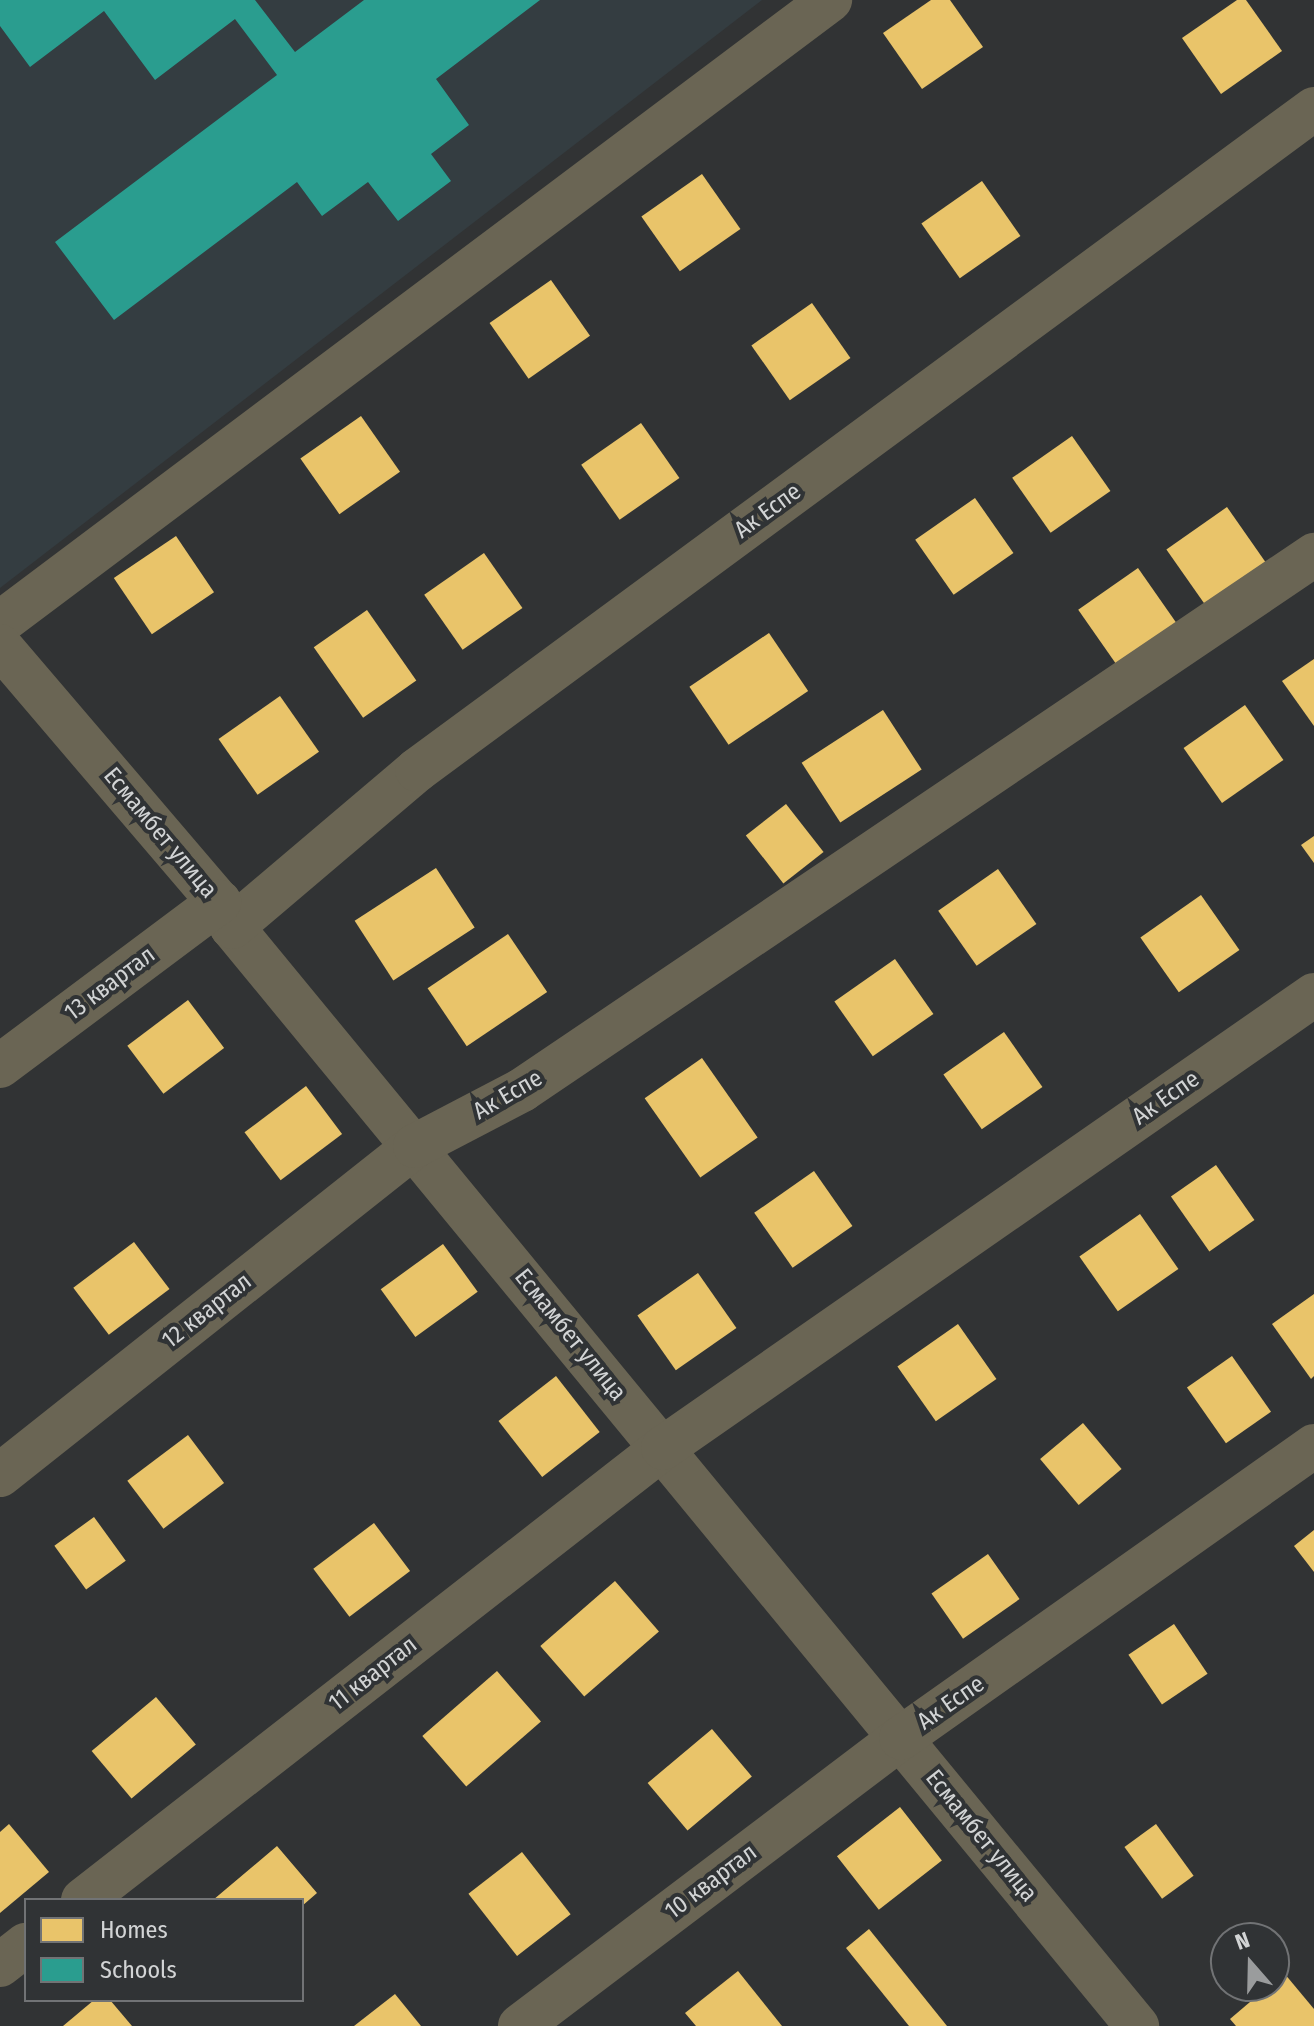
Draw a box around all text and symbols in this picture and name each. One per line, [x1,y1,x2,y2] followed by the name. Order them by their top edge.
[729,477,807,545] street label: Ак Еспе
[97,762,223,904] street label: Есмамбет улица
[59,941,161,1027] street label: 13 квартал
[468,1064,548,1126] street label: Ак Еспе
[1127,1065,1205,1131] street label: Ак Еспе
[508,1263,632,1407] street label: Есмамбет улица
[157,1267,257,1355] street label: 12 квартал
[323,1631,423,1717] street label: 11 квартал
[912,1670,990,1736] street label: Ак Еспе
[919,1764,1043,1908] street label: Есмамбет улица
[659,1838,763,1926] street label: 10 квартал
[24,1898,304,2002] legend
[100,1916,168,1944] text: Homes
[1210,1922,1290,2002] north arrow
[1231,1926,1253,1956] text: N
[100,1956,177,1984] text: Schools

